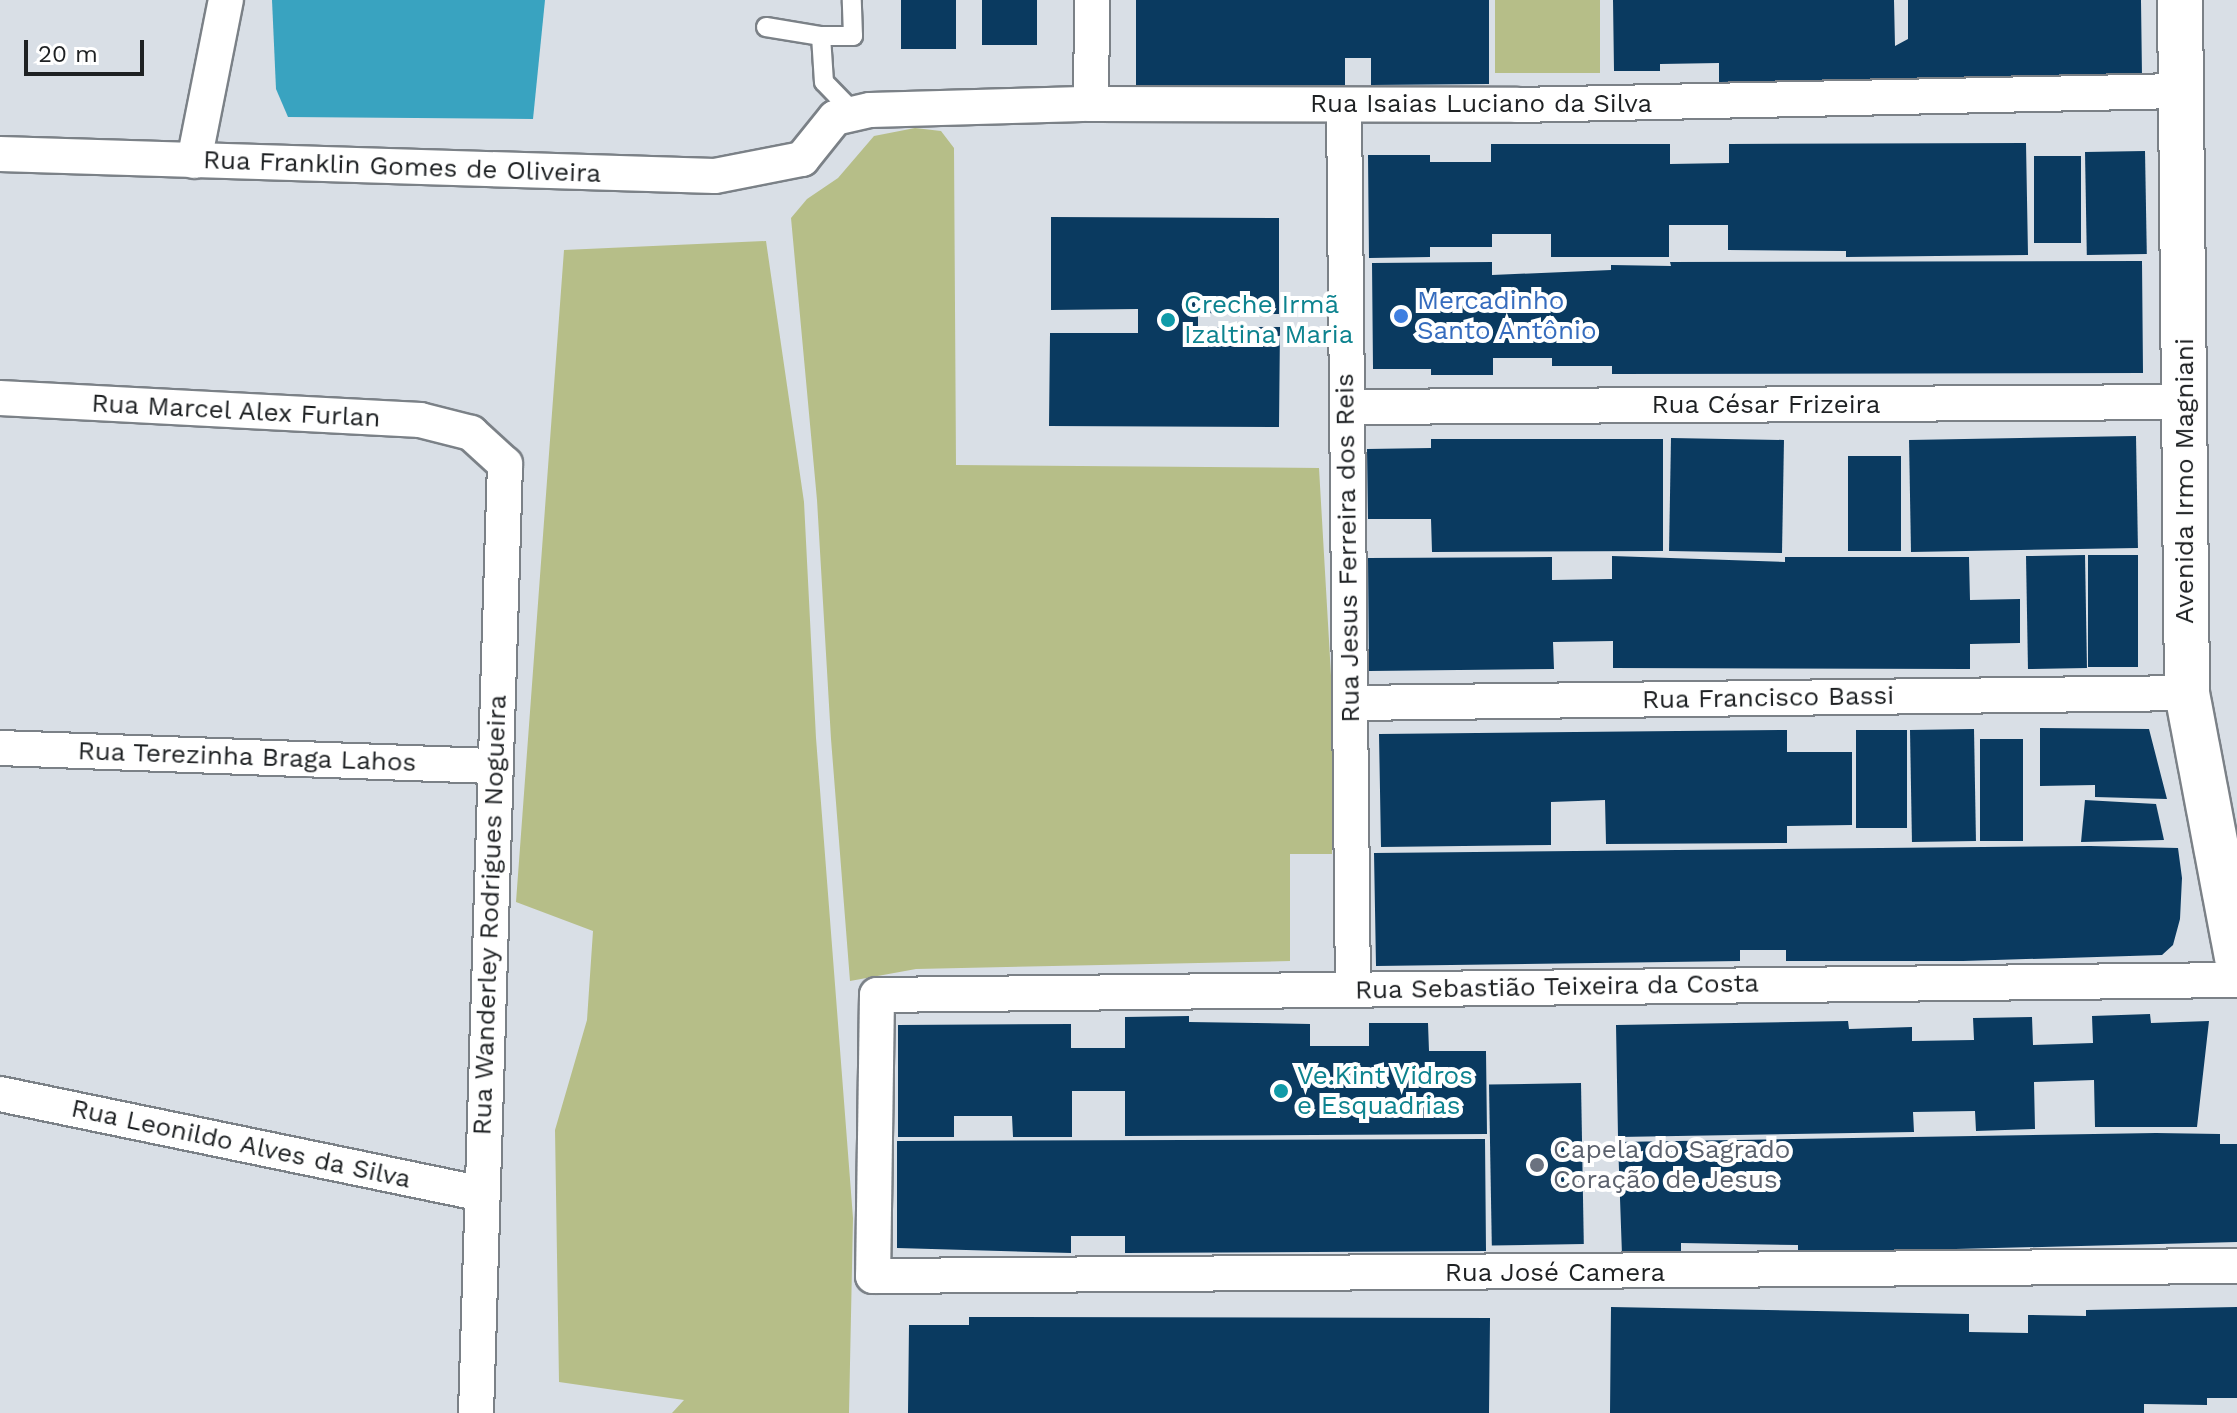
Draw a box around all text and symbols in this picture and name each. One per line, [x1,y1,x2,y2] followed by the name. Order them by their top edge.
[28,24,148,74] scale bar
[38,40,98,68] text: 20 m
[1309,88,1653,120] street label: Rua Isaias Luciano da Silva
[202,144,602,190] street label: Rua Franklin Gomes de Oliveira
[1417,285,1598,346] place label: Mercadinho Santo Antônio
[1184,289,1354,350] place label: Creche Irmã Izaltina Maria
[1392,307,1410,325] marker: Mercadinho Santo Antônio
[1159,311,1177,329] marker: Creche Irmã Izaltina Maria
[2169,338,2201,624] street label: Avenida Irmo Magniani
[1329,372,1367,724] street label: Rua Jesus Ferreira dos Reis
[89,388,383,434] street label: Rua Marcel Alex Furlan
[1651,389,1881,421] street label: Rua César Frizeira
[1641,680,1895,716] street label: Rua Francisco Bassi
[467,693,513,1137] street label: Rua Wanderley Rodrigues Nogueira
[76,735,418,779] street label: Rua Terezinha Braga Lahos
[1354,968,1760,1006] street label: Rua Sebastião Teixeira da Costa
[1297,1060,1474,1122] place label: Ve.Kint Vidros e Esquadrias
[1272,1082,1290,1100] marker: Ve.Kint Vidros e Esquadrias
[67,1093,415,1195] street label: Rua Leonildo Alves da Silva
[1553,1134,1791,1196] place label: Capela do Sagrado Coração de Jesus
[1528,1156,1546,1174] marker: Capela do Sagrado Coração de Jesus
[1444,1257,1666,1289] street label: Rua José Camera

